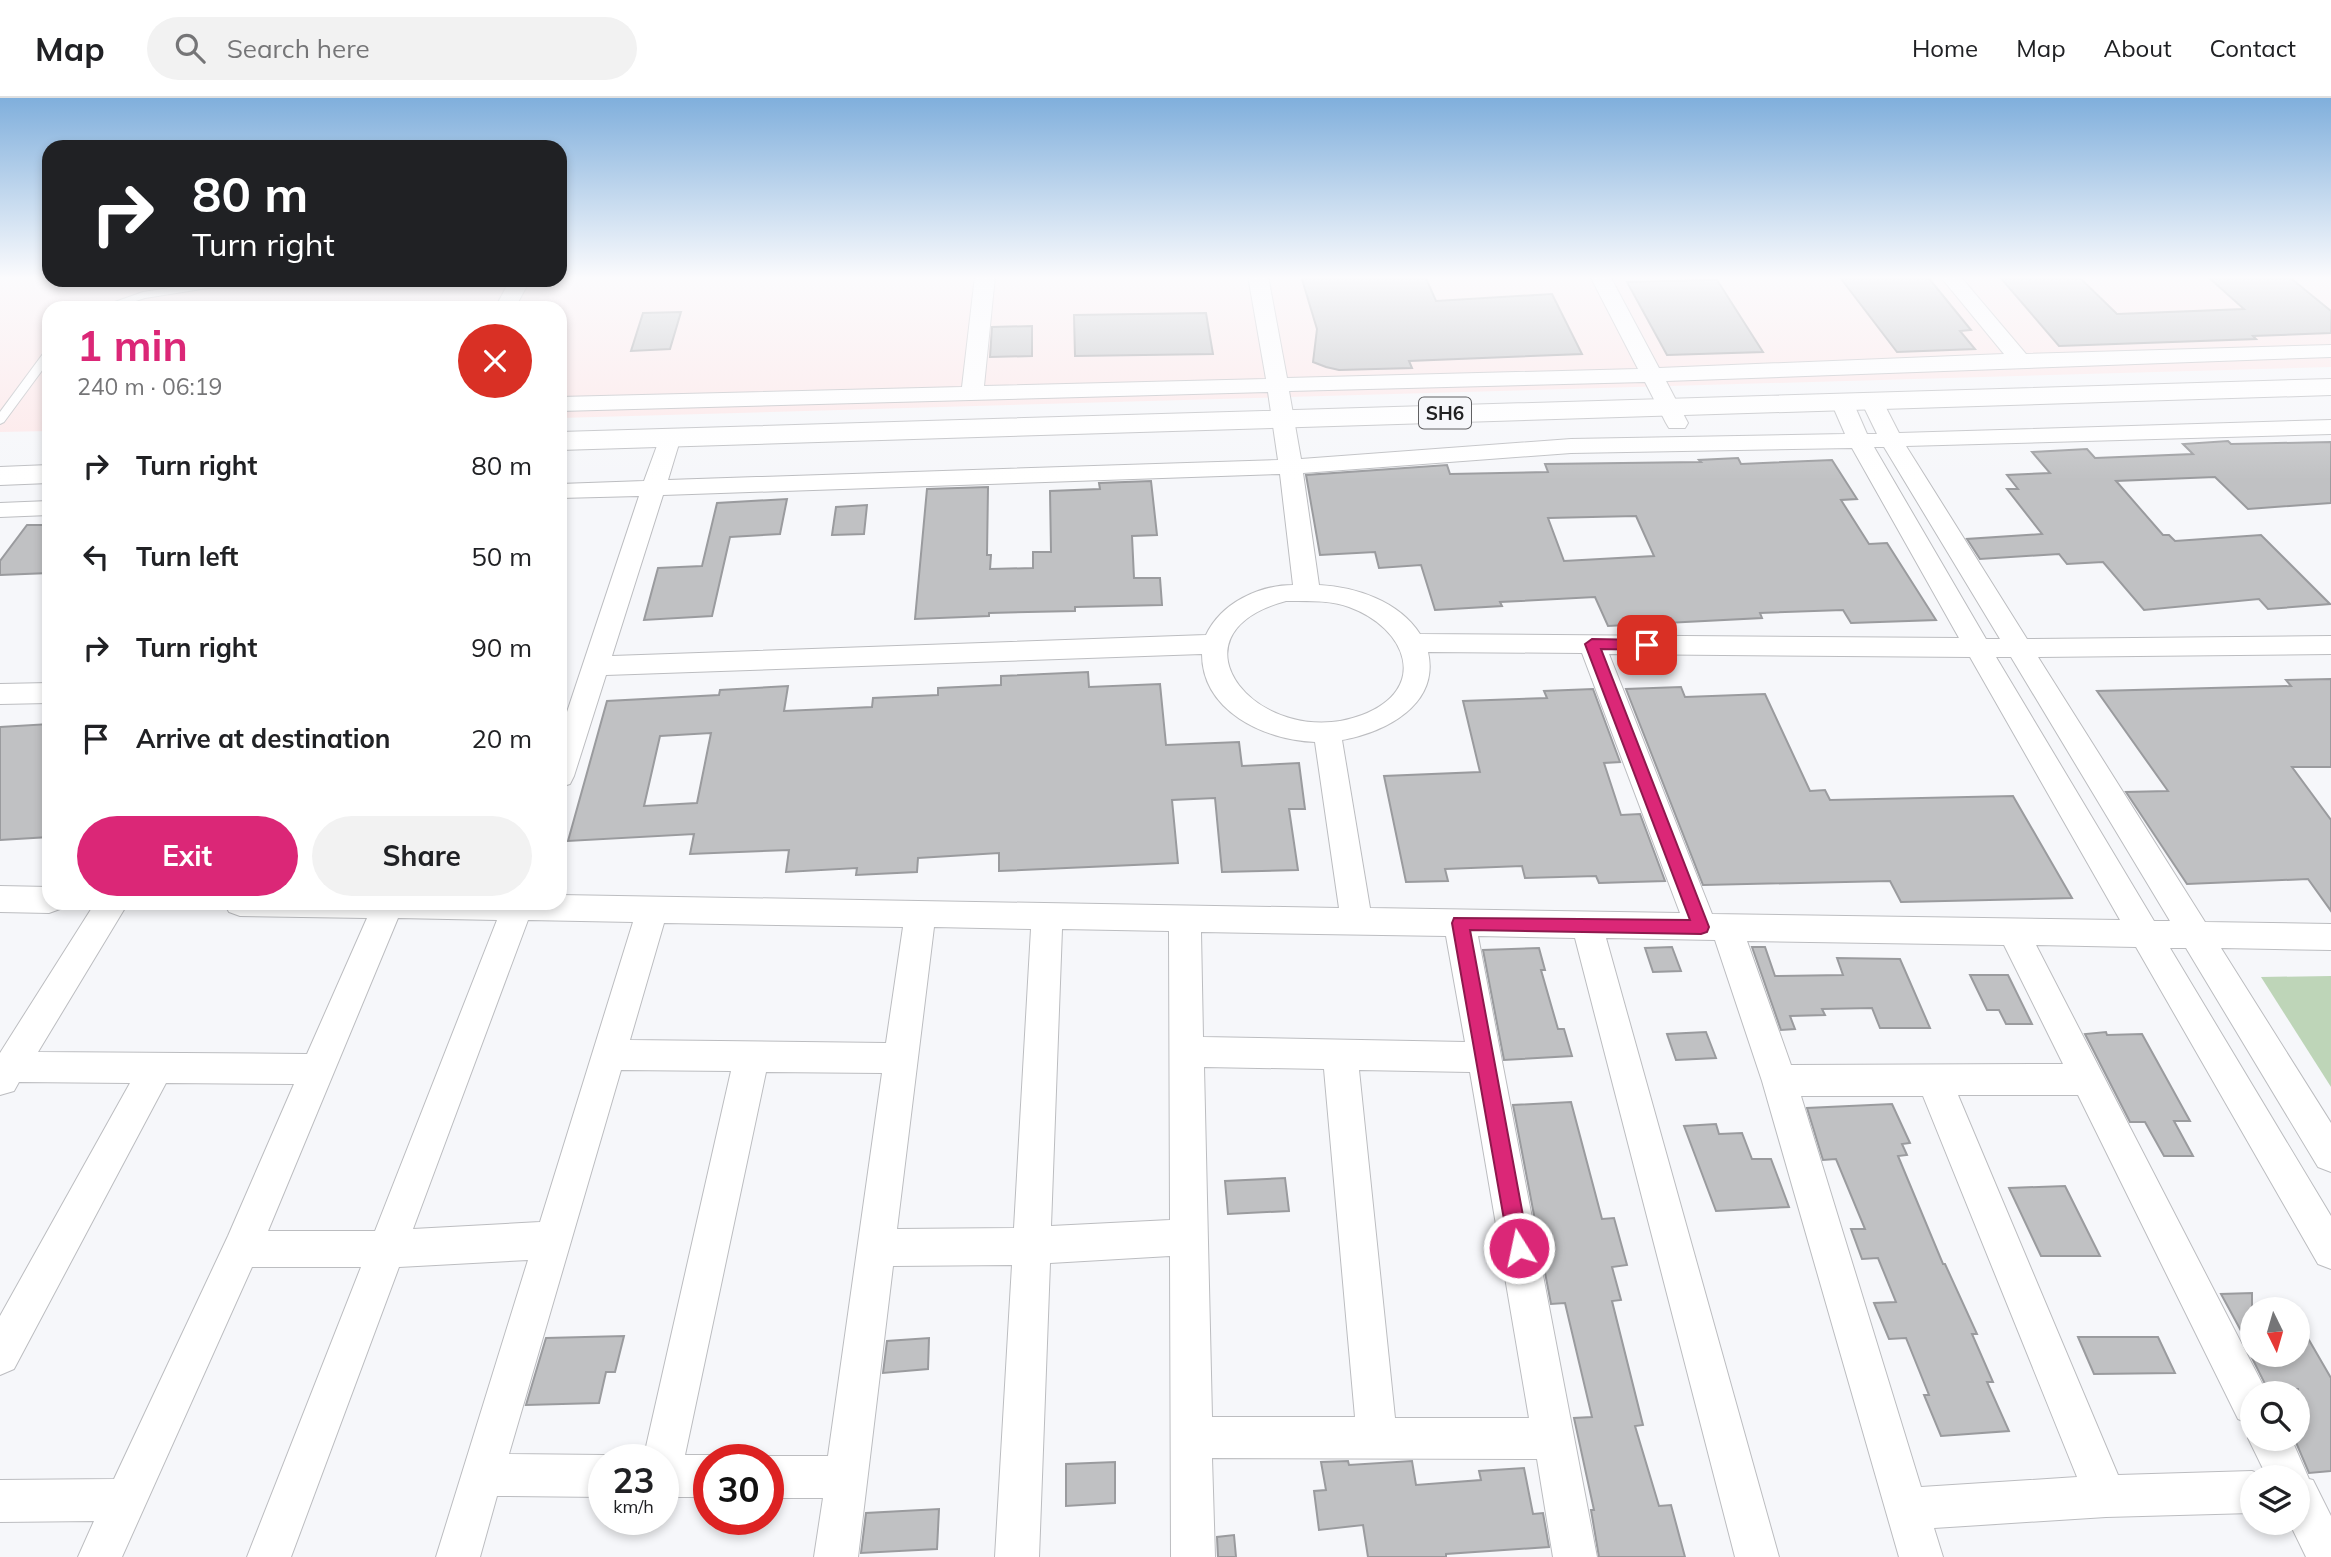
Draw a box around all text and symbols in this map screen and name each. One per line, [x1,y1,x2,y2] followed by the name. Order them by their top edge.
[147,17,637,80] search box
[35,28,105,69] text: Map
[171,29,209,67] icon: search
[227,32,370,65] text: Search here
[1912,33,1978,63] text: Home
[2016,33,2066,63] text: Map
[2104,33,2172,63] text: About
[2210,33,2296,63] text: Contact
[192,163,308,224] text: 80 m
[77,168,168,259] icon: right
[192,224,335,264] text: Turn right
[77,319,188,372] text: 1 min
[458,324,532,398] button: close
[77,372,222,401] text: 240 m · 06:19
[1419,398,1471,428] road number: SH6
[77,447,115,485] icon: right
[136,449,257,482] text: Turn right
[471,449,532,482] text: 80 m
[77,538,115,576] icon: left
[136,540,238,573] text: Turn left
[471,540,532,573] text: 50 m
[1617,615,1677,675] pin
[1628,626,1666,664] icon: arrive
[77,629,115,667] icon: right
[136,631,257,664] text: Turn right
[471,631,532,664] text: 90 m
[77,720,115,758] icon: arrive
[136,722,391,755] text: Arrive at destination
[471,722,532,755] text: 20 m
[77,816,298,896] button: Exit
[312,816,532,896] button: Share
[1482,1211,1556,1285] position arrow
[2240,1297,2310,1367] north arrow
[2240,1297,2310,1535] map controls
[2240,1381,2310,1451] button: search
[693,1444,784,1535] speed limit sign: 30
[612,1458,655,1502] text: 23
[2240,1465,2310,1535] button: layers
[613,1495,654,1518] text: km/h

